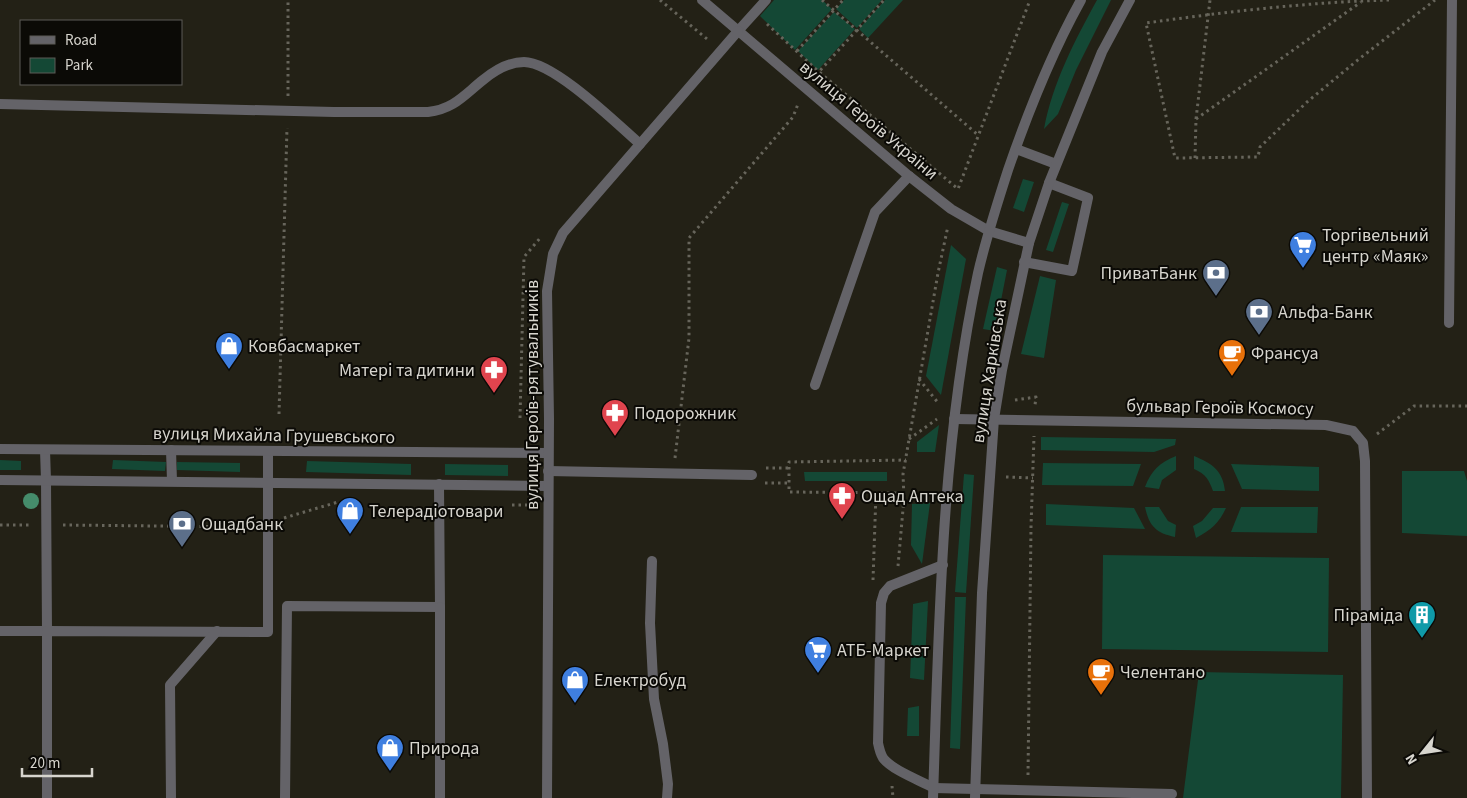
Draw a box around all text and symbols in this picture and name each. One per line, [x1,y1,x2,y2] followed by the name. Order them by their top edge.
[20,20,182,85] legend
[65,30,97,51] text: Road
[65,55,94,76] text: Park
[794,55,943,186] street label: вулиця Героїв України
[1322,223,1429,269] place label: Торгівельний центр «Маяк»
[1288,230,1318,269] supermarket icon: Торгівельний центр «Маяк»
[1201,258,1231,297] bank icon: ПриватБанк
[1100,261,1197,286] place label: ПриватБанк
[520,280,545,510] street label: вулиця Героїв-рятувальників
[966,297,1013,445] street label: вулиця Харківська
[1244,297,1274,336] bank icon: Альфа-Банк
[1278,300,1373,325] place label: Альфа-Банк
[214,331,244,370] shop icon: Ковбасмаркет
[248,334,360,359] place label: Ковбасмаркет
[1217,338,1247,377] cafe icon: Франсуа
[1251,341,1319,366] place label: Франсуа
[479,355,509,394] pharmacy icon: Матері та дитини
[339,358,475,383] place label: Матері та дитини
[1126,393,1314,422] street label: бульвар Героїв Космосу
[600,398,630,437] pharmacy icon: Подорожник
[634,401,736,426] place label: Подорожник
[153,421,395,450] street label: вулиця Михайла Грушевського
[827,481,857,520] pharmacy icon: Ощад Аптека
[861,484,964,509] place label: Ощад Аптека
[335,496,365,535] shop icon: Телерадіотовари
[369,499,503,524] place label: Телерадіотовари
[167,509,197,548] bank icon: Ощадбанк
[201,512,283,537] place label: Ощадбанк
[1407,600,1437,639] building icon: Піраміда
[1334,603,1403,628] place label: Піраміда
[803,635,833,674] supermarket icon: АТБ-Маркет
[837,638,929,663] place label: АТБ-Маркет
[1086,657,1116,696] cafe icon: Челентано
[1120,660,1205,685] place label: Челентано
[560,665,590,704] shop icon: Електробуд
[594,668,687,693] place label: Електробуд
[1397,728,1447,778] north arrow
[375,733,405,772] shop icon: Природа
[409,736,479,761] place label: Природа
[22,746,92,778] scale bar
[1401,750,1423,768] text: N
[30,753,60,774] text: 20 m

